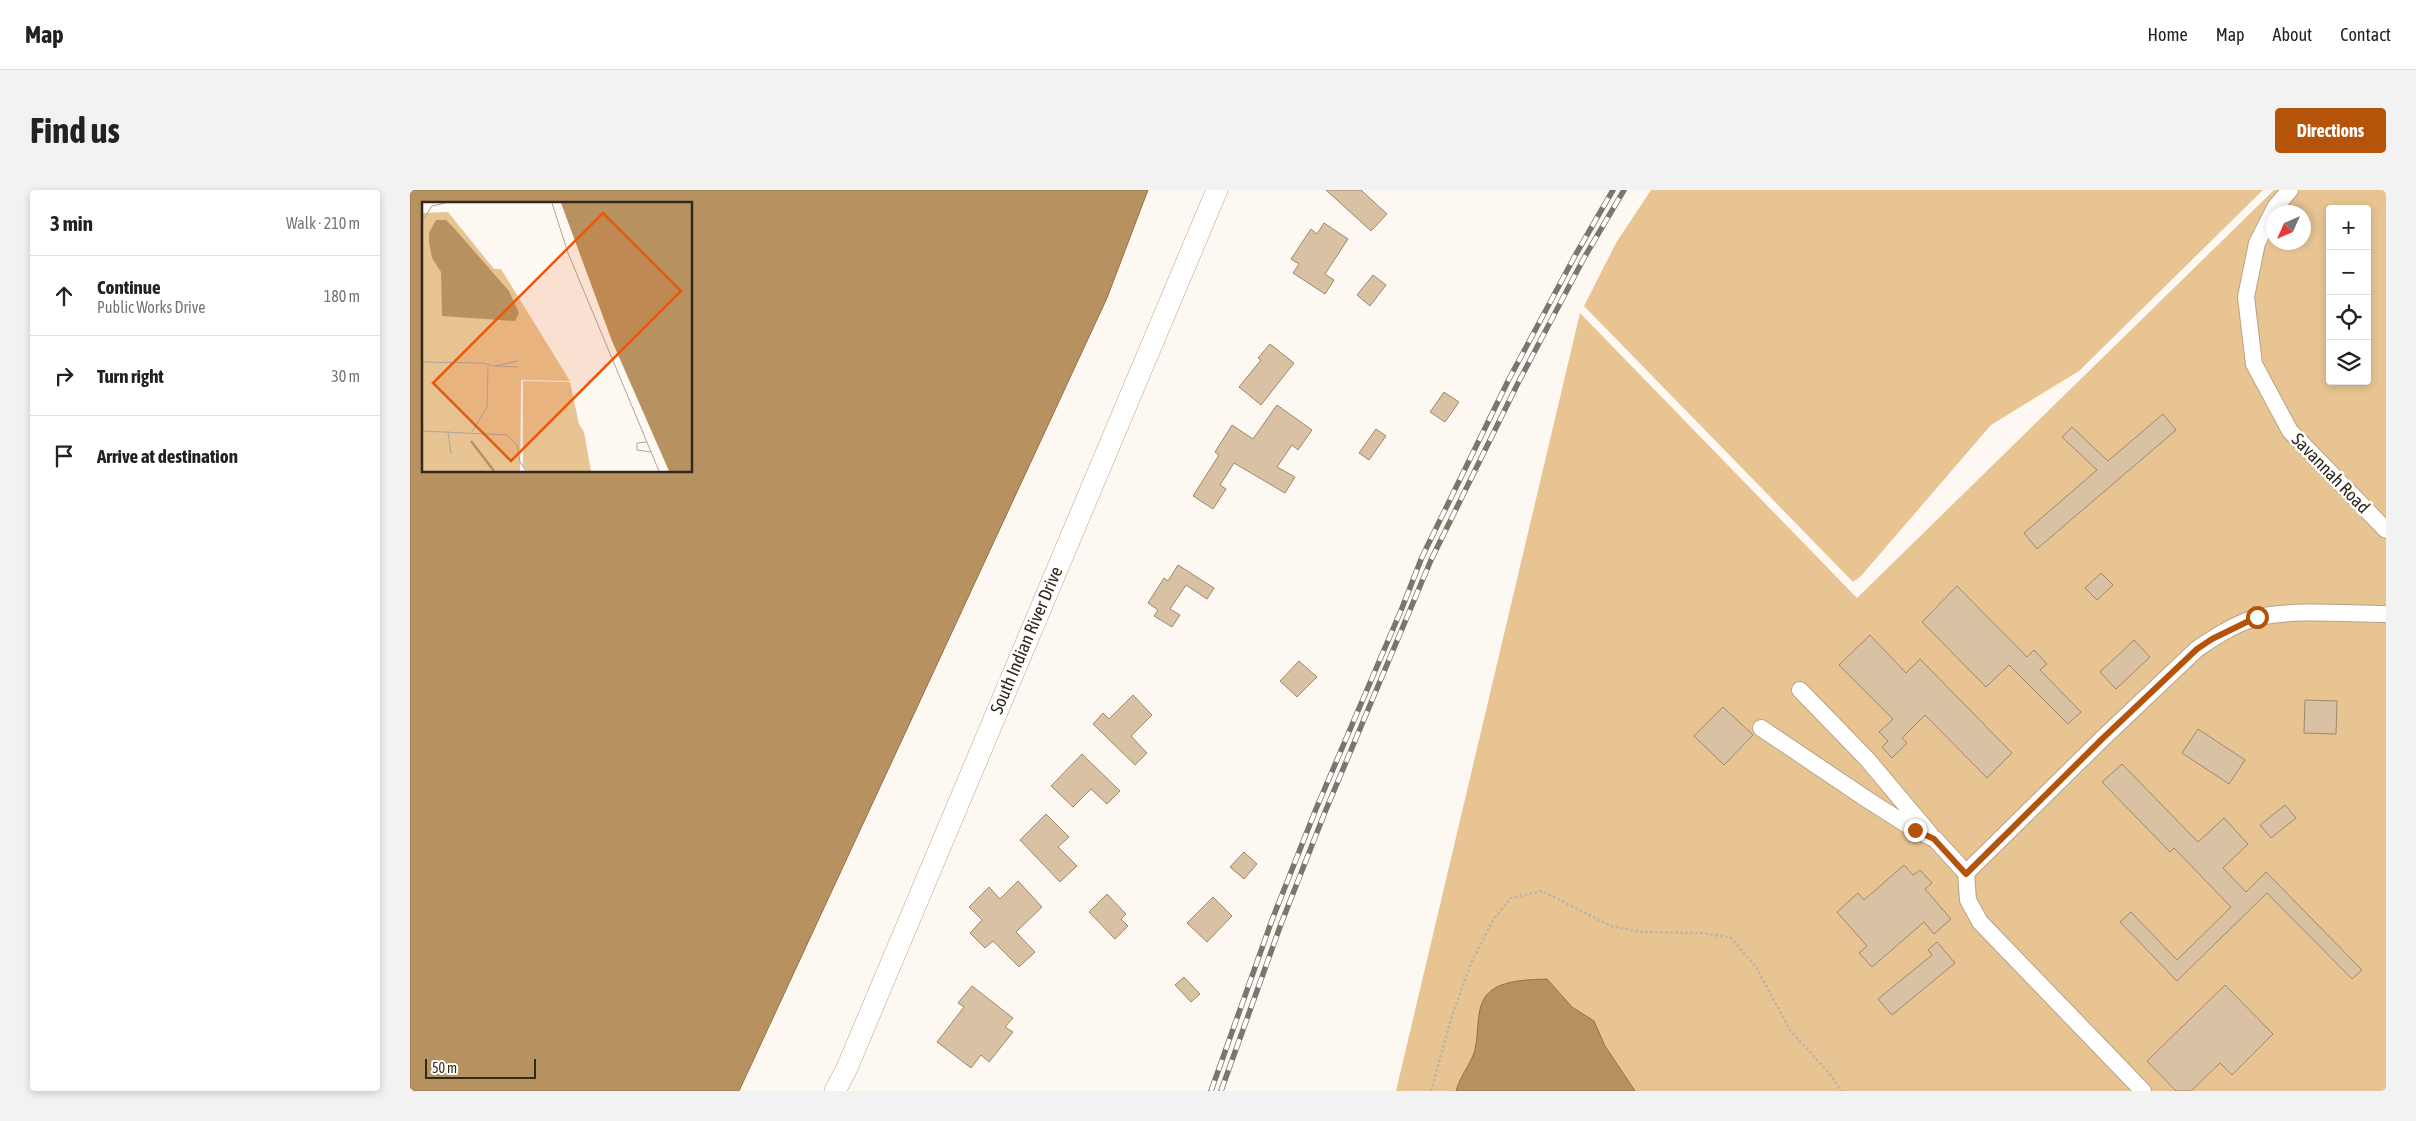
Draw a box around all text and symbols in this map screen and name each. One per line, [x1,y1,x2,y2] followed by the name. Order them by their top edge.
[25,21,64,48] text: Map
[2148,24,2188,45] text: Home
[2216,24,2245,45] text: Map
[2273,24,2312,45] text: About
[2340,24,2391,45] text: Contact
[2275,108,2386,153] button: Directions
[30,110,120,150] text: Find us
[422,202,692,472] inset map
[2266,205,2311,250] north arrow
[2326,205,2371,385] map controls
[2326,205,2371,250] button: +
[50,211,93,235] text: 3 min
[286,214,360,232] text: Walk · 210 m
[2326,250,2371,295] button: −
[97,276,161,298] text: Continue
[50,282,78,310] icon: ahead
[324,287,360,305] text: 180 m
[2326,295,2371,340] button: locate
[97,298,205,316] text: Public Works Drive
[2326,340,2371,385] button: layers
[50,362,78,390] icon: right
[97,365,164,387] text: Turn right
[331,367,360,385] text: 30 m
[2288,429,2374,517] street label: Savannah Road
[50,442,78,470] icon: arrive
[97,445,238,467] text: Arrive at destination
[985,563,1067,717] street label: South Indian River Drive
[2246,606,2269,629] route start
[1904,819,1927,842] route end
[425,1056,536,1079] scale bar
[432,1060,457,1076] text: 50 m

